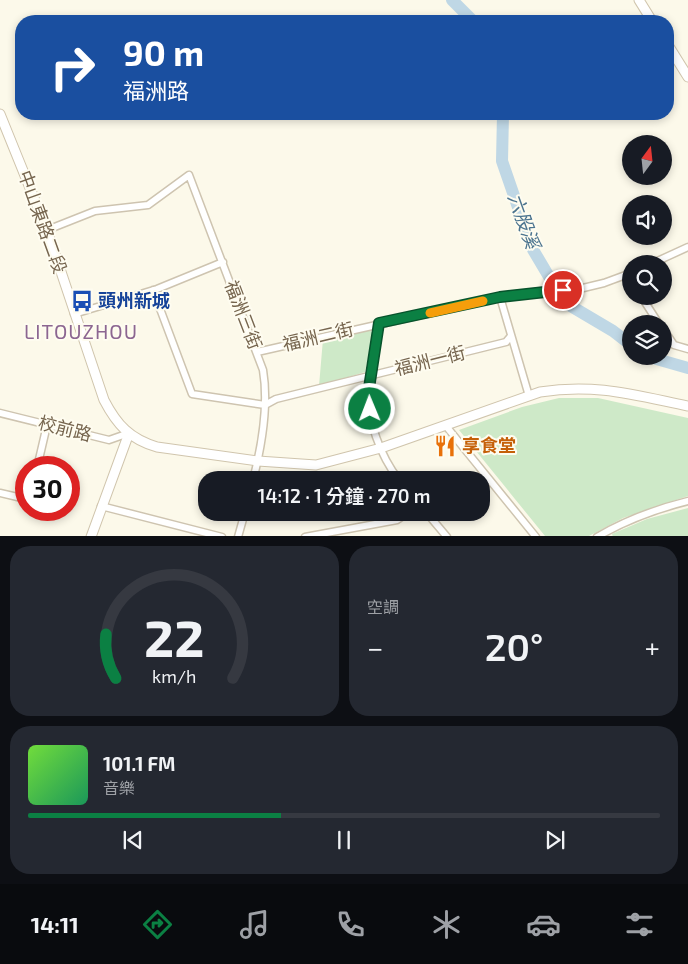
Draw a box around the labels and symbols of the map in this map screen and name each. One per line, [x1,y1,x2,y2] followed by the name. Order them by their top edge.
[622,135,672,185] north arrow
[14,167,72,276] street label: 中山東路二段
[504,190,546,254] water label: 六股溪
[542,269,584,311] pin
[221,277,267,352] street label: 福洲三街
[69,288,95,314] bus stop icon: 頭州新城
[98,289,170,311] place label: 頭州新城
[280,317,355,355] street label: 福洲二街
[24,319,138,343] district label: LITOUZHOU
[392,341,467,379] street label: 福洲一街
[343,382,395,434] position arrow
[36,411,94,445] street label: 校前路
[432,433,458,459] restaurant icon: 享食堂
[462,434,516,456] place label: 享食堂
[15,456,80,521] speed limit sign: 30

